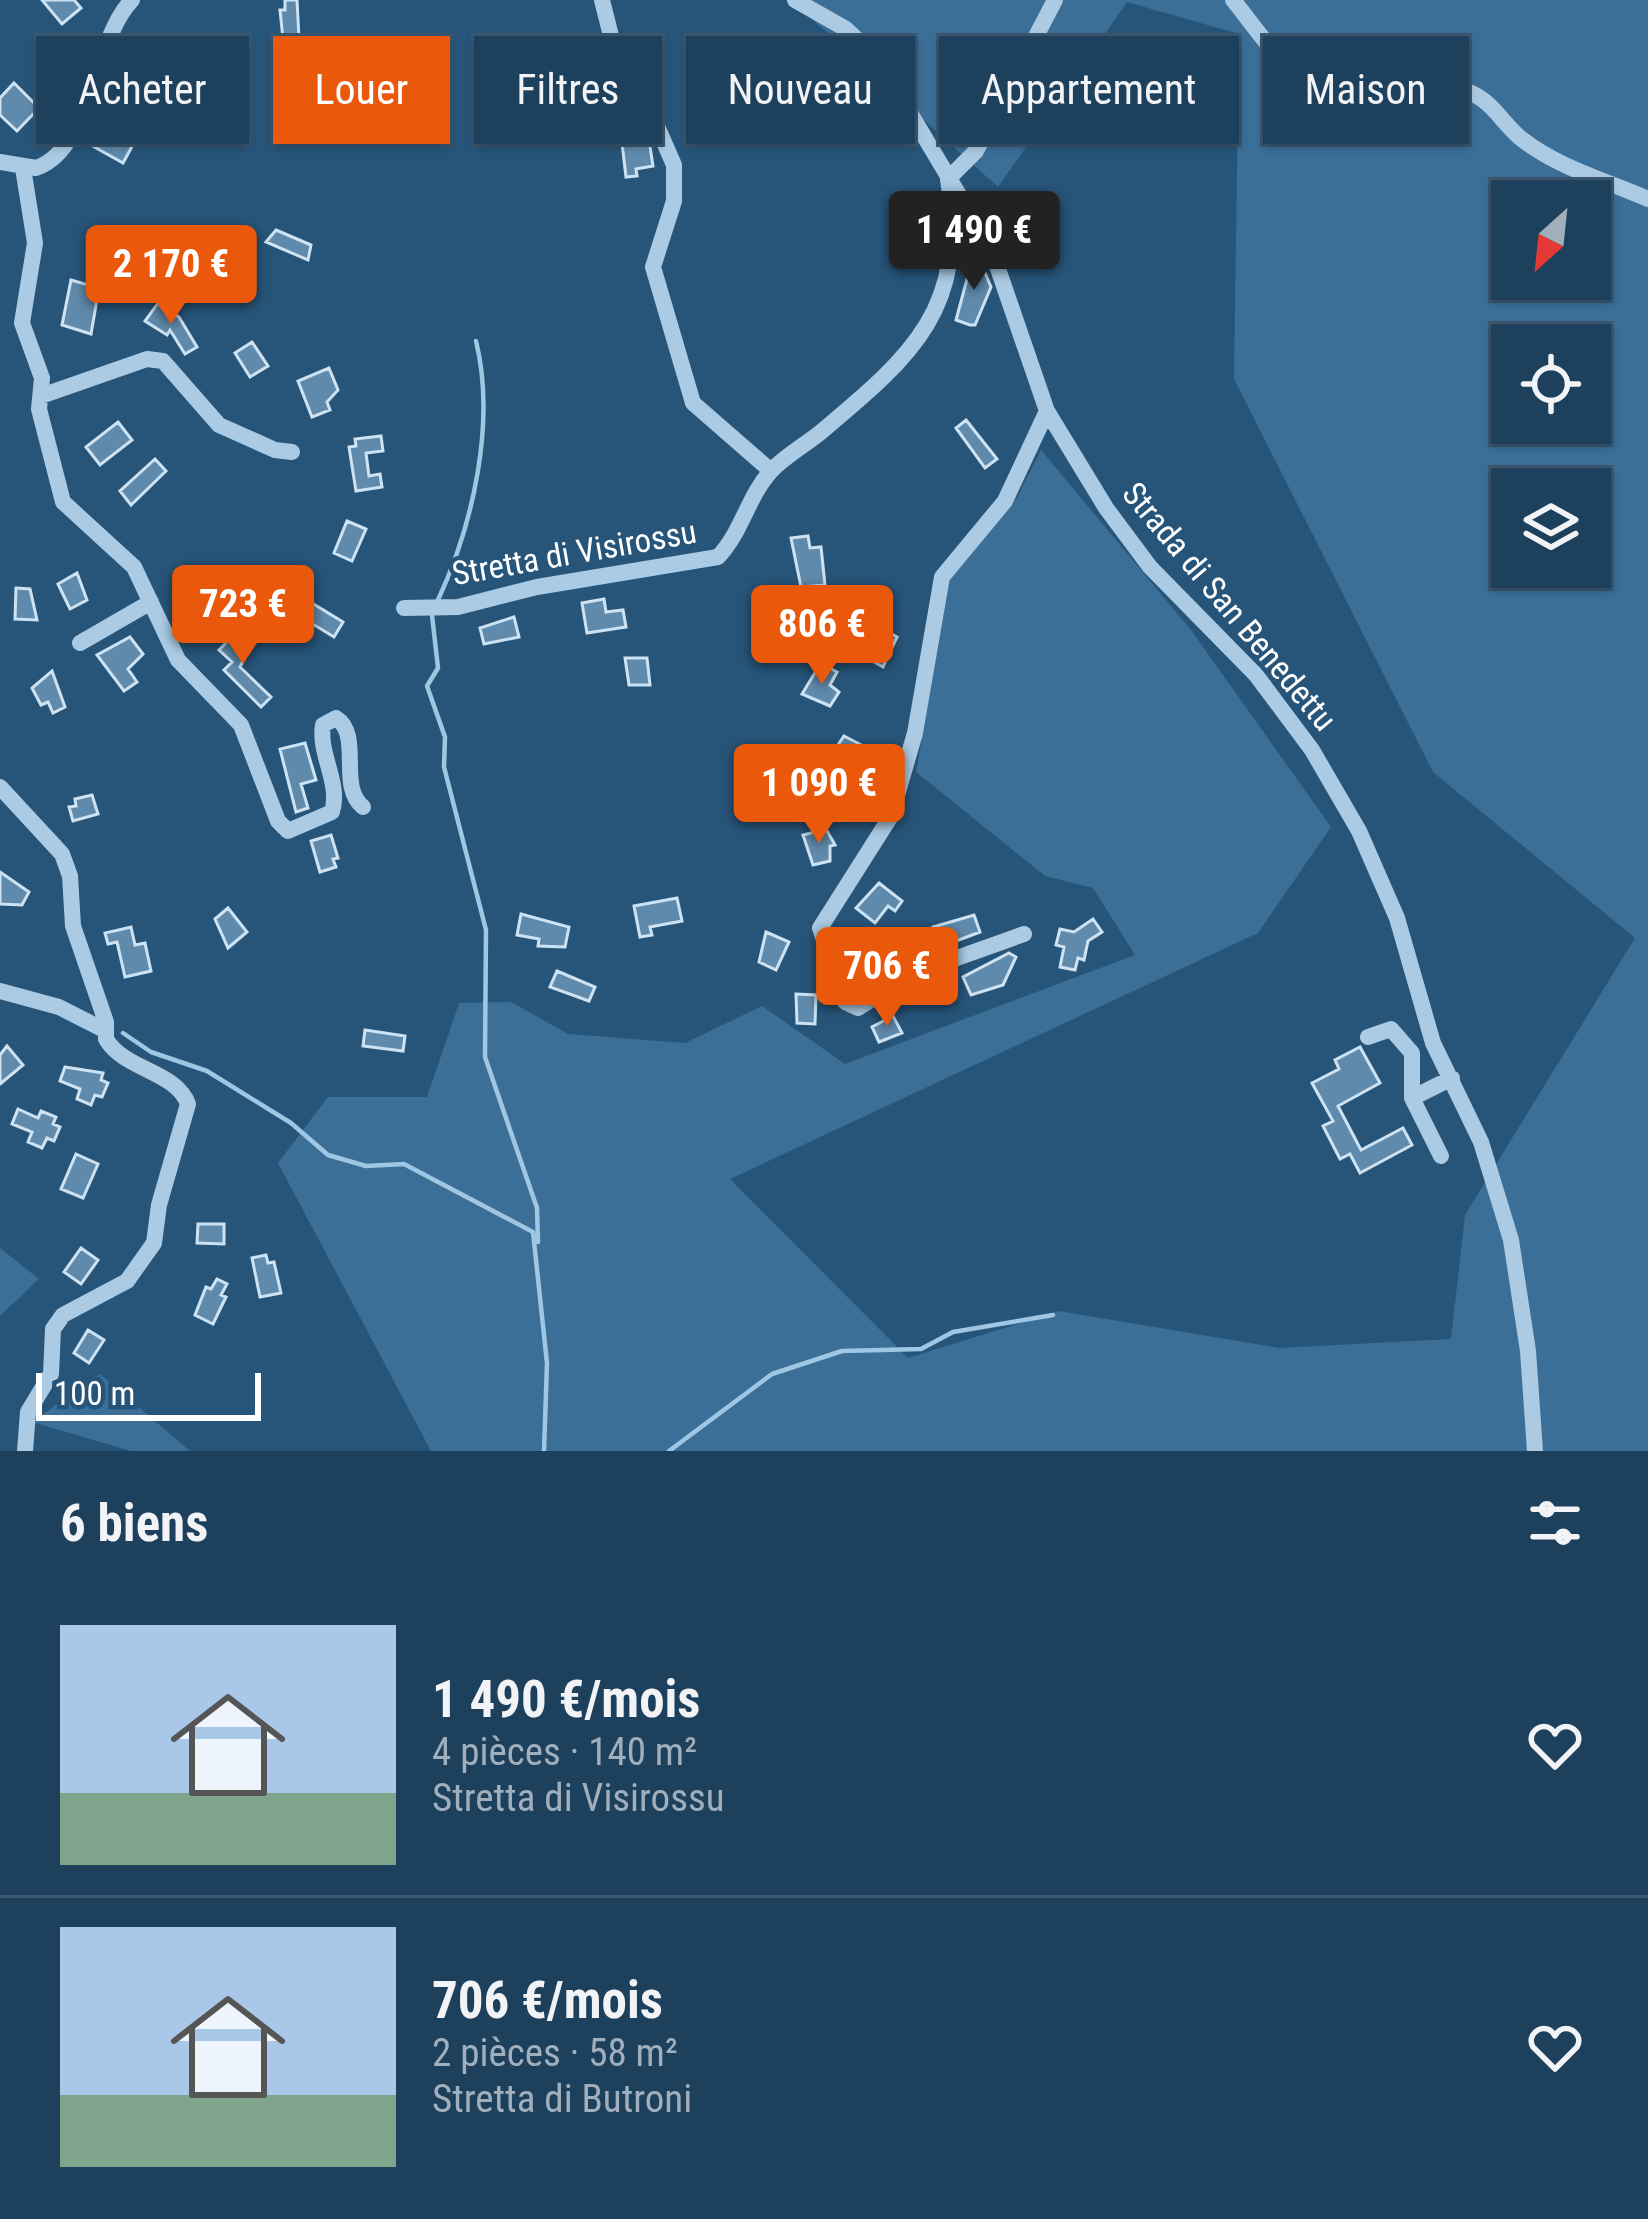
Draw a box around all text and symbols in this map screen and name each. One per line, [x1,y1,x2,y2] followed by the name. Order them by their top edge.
[36,36,249,144] chip: Acheter
[273,36,450,144] chip: Louer
[474,36,662,144] chip: Filtres
[686,36,915,144] chip: Nouveau
[939,36,1239,144] chip: Appartement
[1263,36,1469,144] chip: Maison
[1491,180,1611,300] north arrow
[1491,180,1611,588] map controls
[863,191,1085,293] pin: 1 490 €
[916,207,1032,253] text: 1 490 €
[60,225,282,327] pin: 2 170 €
[113,241,229,287] text: 2 170 €
[1491,324,1611,444] button: locate
[1491,468,1611,588] button: layers
[1114,474,1345,738] street label: Strada di San Benedettu
[449,512,699,593] street label: Stretta di Visirossu
[159,565,327,667] pin: 723 €
[199,581,287,627] text: 723 €
[738,585,906,687] pin: 806 €
[778,601,866,647] text: 806 €
[708,744,930,846] pin: 1 090 €
[761,760,877,806] text: 1 090 €
[803,927,971,1029] pin: 706 €
[843,943,931,989] text: 706 €
[36,1367,261,1420] scale bar
[54,1374,135,1413] text: 100 m
[1522,1490,1588,1556] icon: filters
[60,1494,208,1553] text: 6 biens
[432,1670,701,1729] text: 1 490 €/mois
[156,1673,300,1817] icon: home
[1522,1712,1588,1778] icon: heart
[432,1729,697,1775] text: 4 pièces · 140 m²
[432,1775,725,1821] text: Stretta di Visirossu
[432,1971,663,2030] text: 706 €/mois
[156,1975,300,2119] icon: home
[1522,2014,1588,2080] icon: heart
[432,2030,678,2076] text: 2 pièces · 58 m²
[432,2076,692,2122] text: Stretta di Butroni

